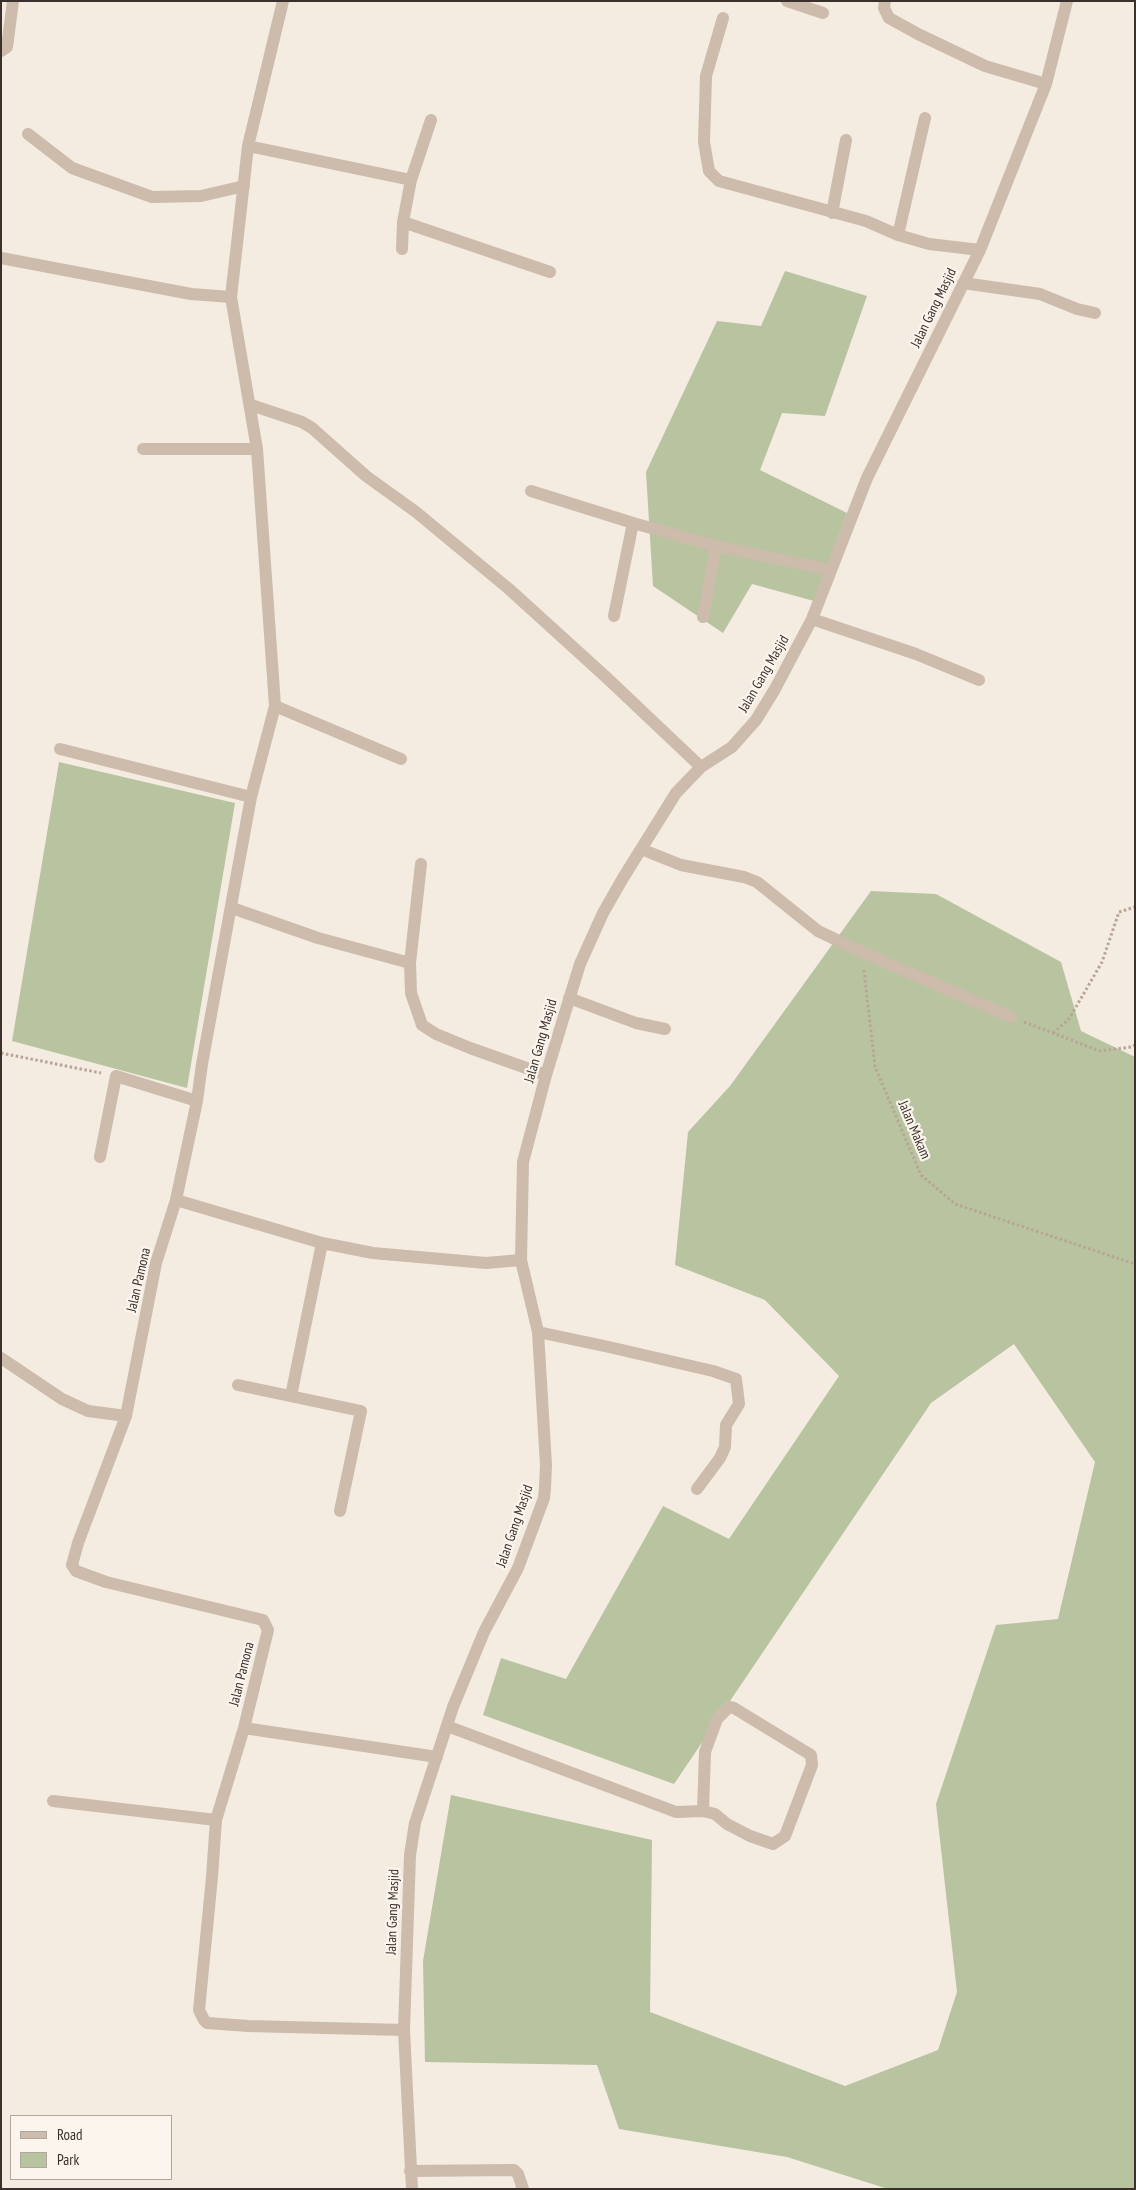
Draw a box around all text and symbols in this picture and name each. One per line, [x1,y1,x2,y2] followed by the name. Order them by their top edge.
[908,266,960,350] street label: Jalan Gang Masjid
[735,633,793,715] street label: Jalan Gang Masjid
[521,997,561,1085] street label: Jalan Gang Masjid
[894,1098,934,1162] street label: Jalan Makam
[123,1246,155,1314] street label: Jalan Pamona
[493,1483,537,1569] street label: Jalan Gang Masjid
[226,1640,258,1708] street label: Jalan Pamona
[383,1869,403,1955] street label: Jalan Gang Masjid
[10,2115,172,2180] legend
[57,2125,83,2144] text: Road
[57,2150,79,2169] text: Park

